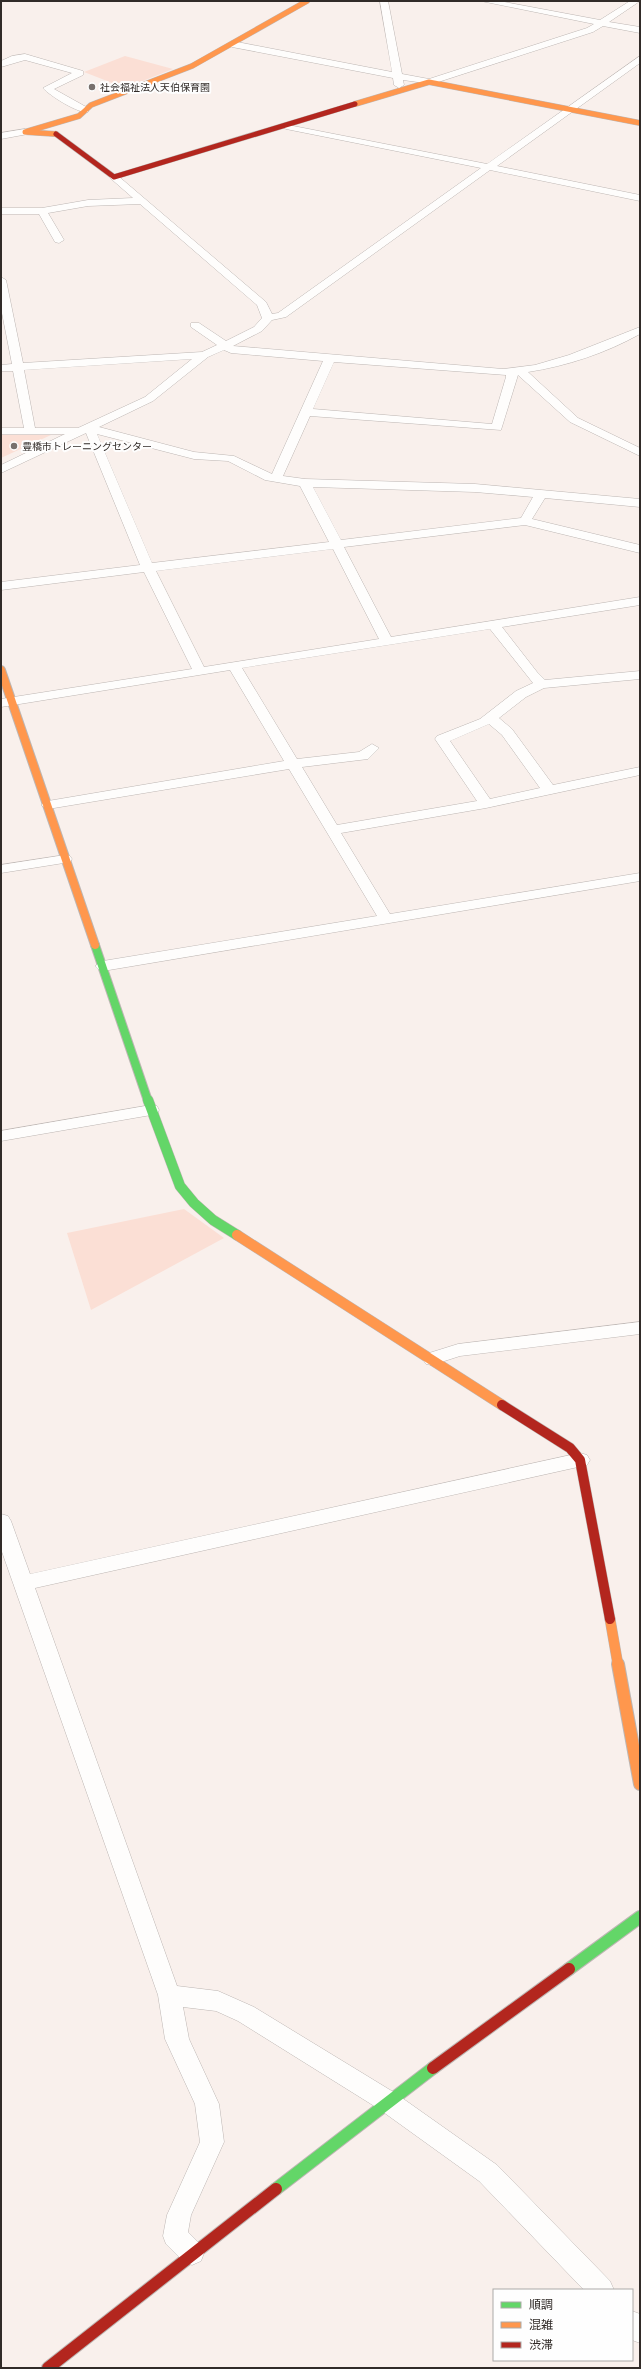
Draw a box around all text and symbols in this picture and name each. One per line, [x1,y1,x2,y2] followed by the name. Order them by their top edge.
[100,80,210,95] place label: 社会福祉法人天伯保育園
[87,82,97,92] marker: 社会福祉法人天伯保育園
[22,439,152,454] place label: 豊橋市トレーニングセンター
[9,441,19,451] marker: 豊橋市トレーニングセンター
[493,2289,633,2361] legend
[529,2295,553,2314] text: 順調
[529,2315,553,2334] text: 混雑
[529,2335,553,2354] text: 渋滞

